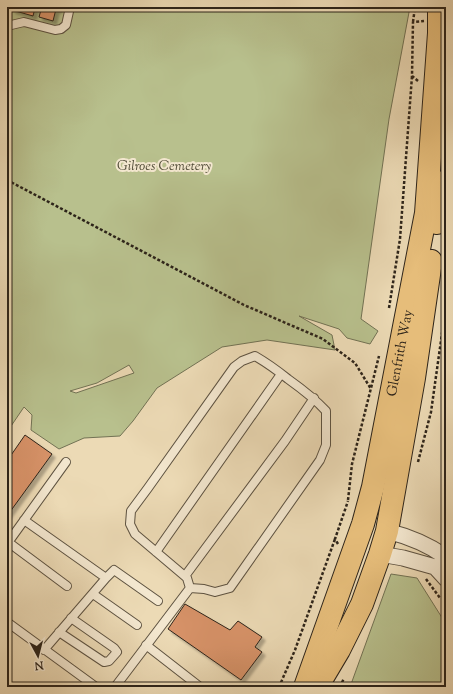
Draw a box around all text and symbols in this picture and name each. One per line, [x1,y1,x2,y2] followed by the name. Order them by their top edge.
[117,157,211,177] park label: Gilroes Cemetery
[383,308,419,398] street label: Glenfrith Way
[18,636,58,676] north arrow
[34,656,45,673] text: N

